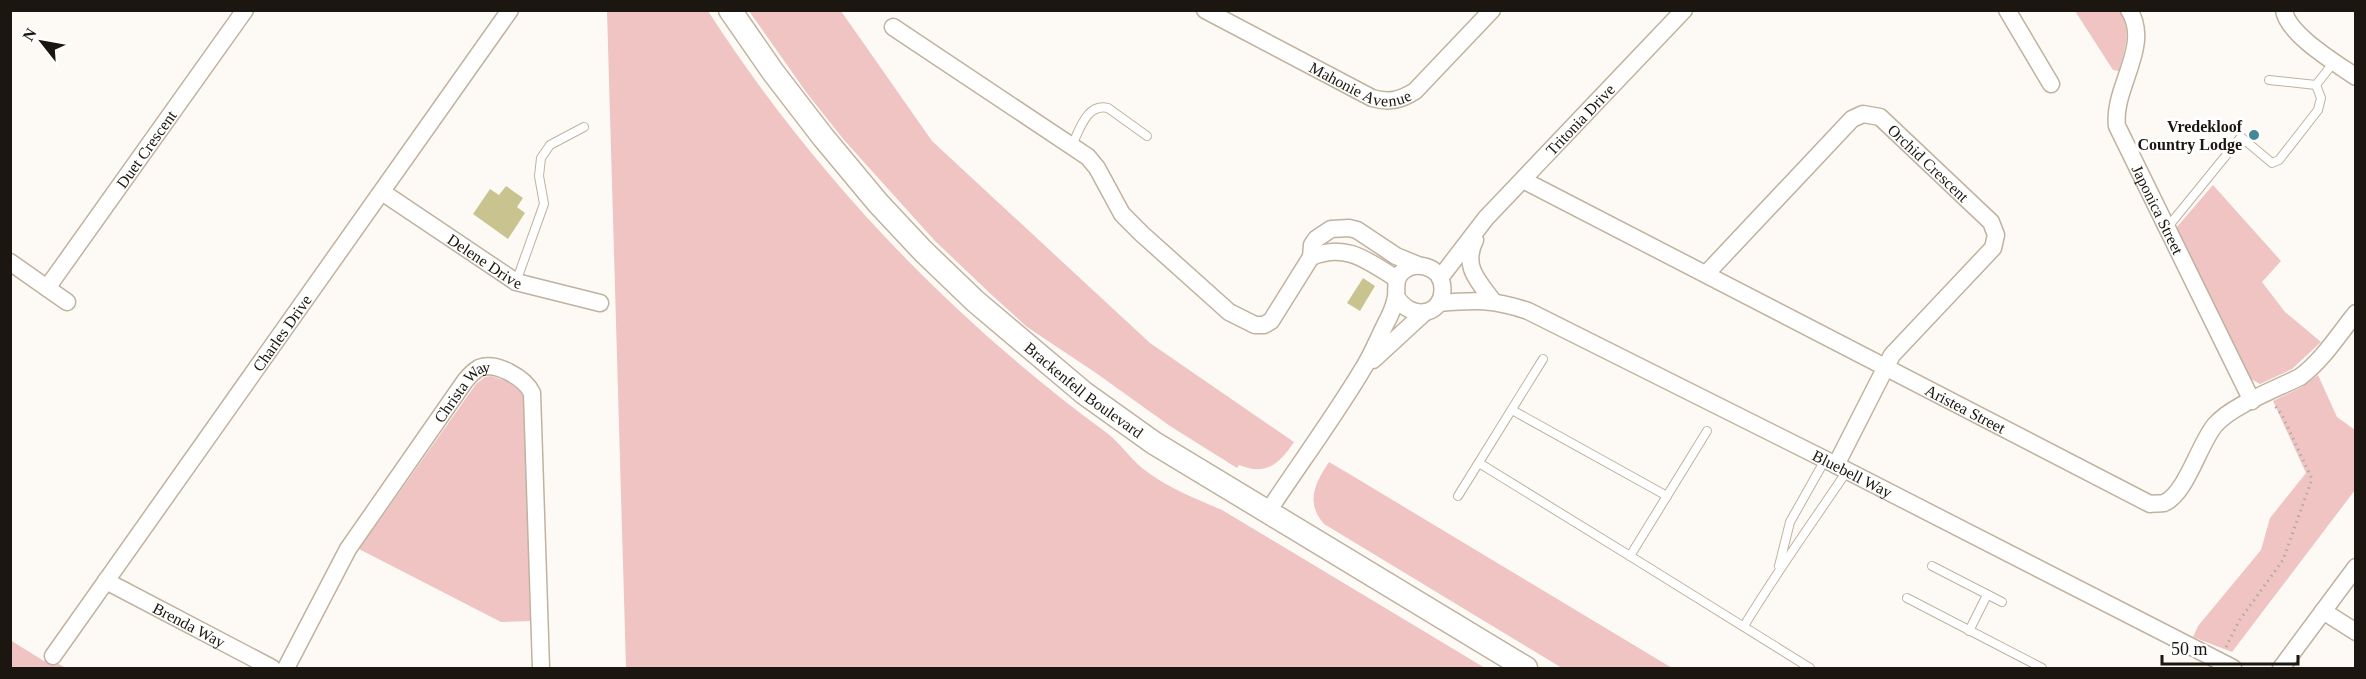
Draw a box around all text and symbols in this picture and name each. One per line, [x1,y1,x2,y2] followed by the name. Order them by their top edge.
[12,12,72,72] north arrow
[19,25,40,44] text: N
[1307,59,1414,110] street label: Mahonie Avenue
[1543,81,1618,159] street label: Tritonia Drive
[113,107,180,191] street label: Duet Crescent
[2138,118,2243,154] place label: Vredekloof Country Lodge
[1884,121,1972,206] street label: Orchid Crescent
[2247,128,2261,142] marker: Vredekloof Country Lodge
[2128,162,2187,258] street label: Japonica Street
[444,231,523,292] street label: Delene Drive
[249,292,315,374] street label: Charles Drive
[1021,339,1146,441] street label: Brackenfell Boulevard
[431,358,491,426] street label: Christa Way
[1922,381,2008,437] street label: Aristea Street
[1810,447,1895,502] street label: Bluebell Way
[150,599,228,652] street label: Brenda Way
[2162,628,2298,666] scale bar
[2171,639,2208,659] text: 50 m

